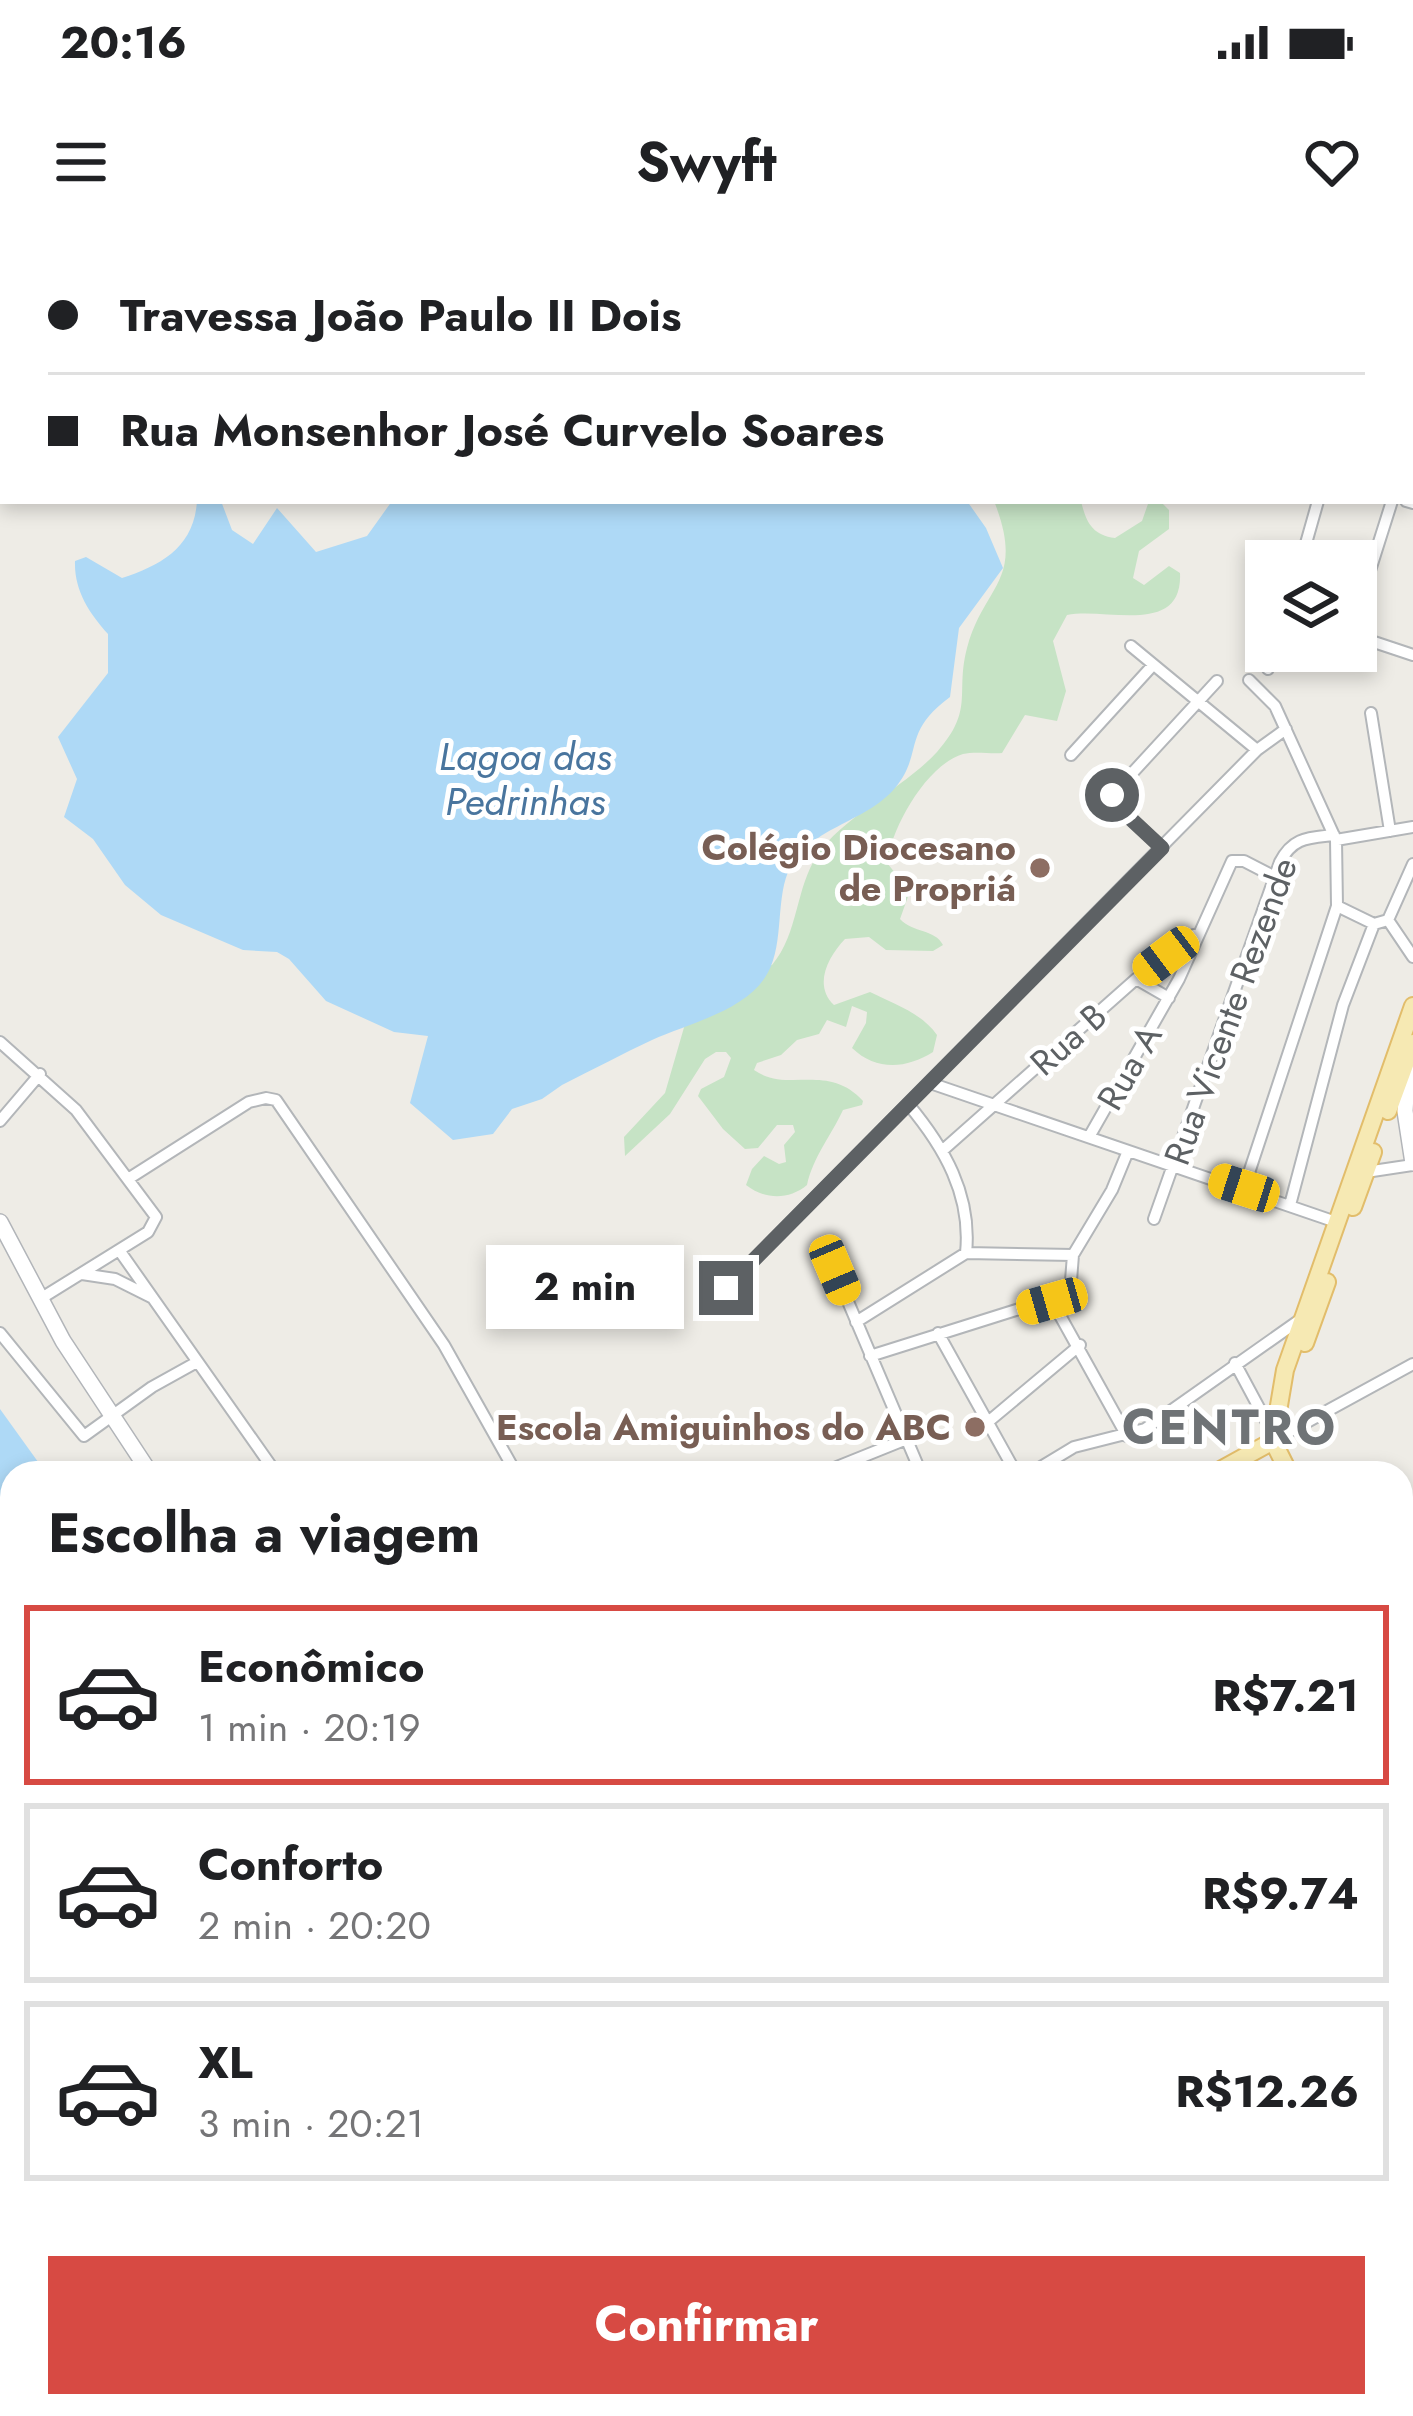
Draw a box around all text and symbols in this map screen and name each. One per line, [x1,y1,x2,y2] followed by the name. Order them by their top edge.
[60,10,187,75] text: 20:16
[636,123,777,201] text: Swyft
[48,129,114,195] icon: menu
[1299,129,1365,195] icon: heart
[120,283,682,348] text: Travessa João Paulo II Dois
[120,398,884,463] text: Rua Monsenhor José Curvelo Soares
[1245,540,1377,672] map controls
[1245,540,1377,672] button: layers
[439,728,612,830] water label: Lagoa das Pedrinhas
[1085,768,1139,822] route start
[702,821,1016,914] place label: Colégio Diocesano de Propriá
[1150,850,1310,1172] street label: Rua Vicente Rezende
[1027,855,1053,881] marker: Colégio Diocesano de Propriá
[1126,920,1206,992] car
[1018,990,1118,1088] street label: Rua B
[1084,1014,1174,1119] street label: Rua A
[1204,1160,1284,1216] car
[804,1230,866,1310] car
[486,1246,684,1330] callout: 2 min
[534,1258,636,1315] text: 2 min
[699,1261,753,1315] route end
[1012,1274,1092,1328] car
[1122,1393,1338,1462] district label: CENTRO
[496,1401,951,1453] place label: Escola Amiguinhos do ABC
[962,1414,988,1440] marker: Escola Amiguinhos do ABC
[48,1494,480,1572] text: Escolha a viagem
[198,1634,424,1699] text: Econômico
[54,1641,162,1749] icon: car
[1212,1663,1359,1728] text: R$7.21
[198,1699,421,1756] text: 1 min · 20:19
[198,1832,383,1897] text: Conforto
[54,1839,162,1947] icon: car
[1202,1861,1359,1926] text: R$9.74
[198,1897,431,1954] text: 2 min · 20:20
[198,2030,253,2095] text: XL
[54,2037,162,2145] icon: car
[1175,2059,1359,2124] text: R$12.26
[198,2095,424,2152] text: 3 min · 20:21
[48,2256,1365,2394] button: Confirmar

